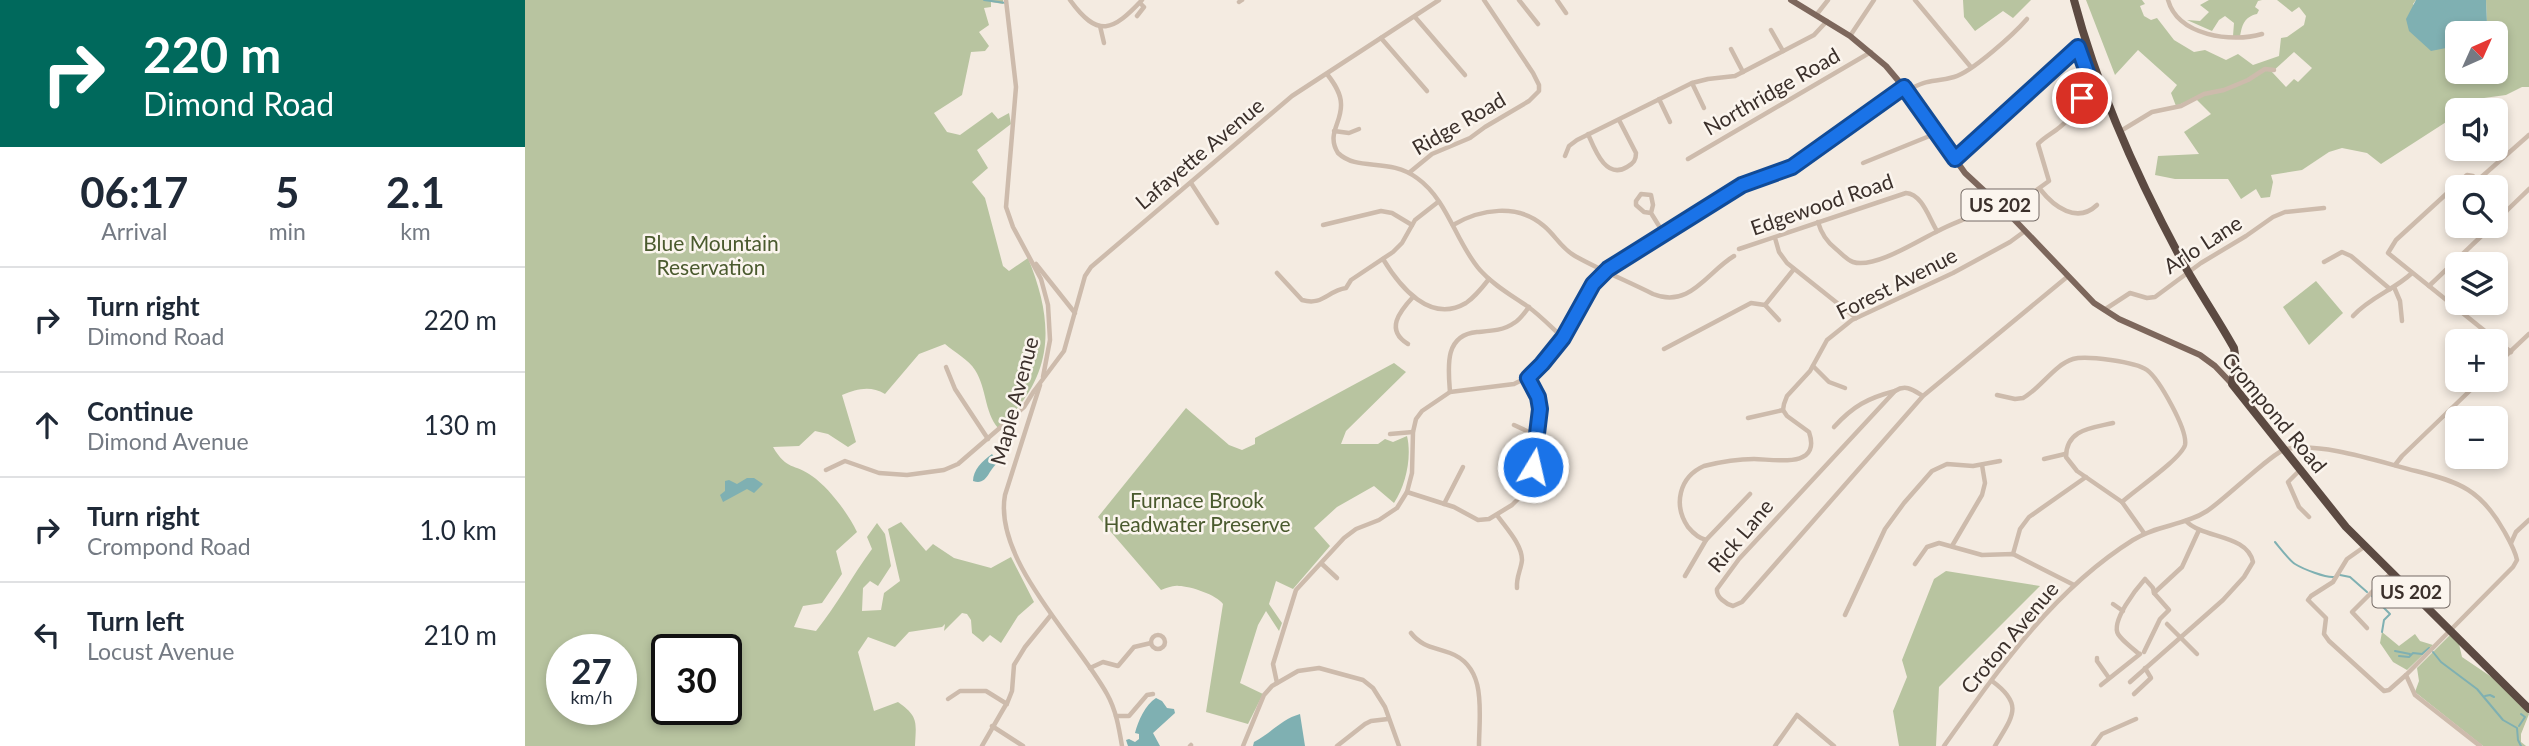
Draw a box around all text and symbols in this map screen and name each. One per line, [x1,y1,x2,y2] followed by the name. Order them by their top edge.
[2445,21,2508,84] north arrow
[2445,21,2508,469] map controls
[143,25,281,83] text: 220 m
[28,28,119,119] icon: right
[1699,42,1844,140] street label: Northridge Road
[2052,68,2112,128] pin
[2063,79,2101,117] icon: arrive
[143,84,334,123] text: Dimond Road
[1407,86,1509,159] street label: Ridge Road
[1130,92,1268,214] street label: Lafayette Avenue
[2445,98,2508,161] button: sound
[80,167,188,217] text: 06:17
[275,167,299,217] text: 5
[386,167,445,217] text: 2.1
[1747,167,1896,240] street label: Edgewood Road
[2445,175,2508,238] button: search
[1961,190,2039,220] road number: US 202
[2158,209,2246,278] street label: Arlo Lane
[101,217,167,245] text: Arrival
[269,217,306,245] text: min
[400,217,431,245] text: km
[643,230,779,279] park label: Blue Mountain Reservation
[1832,242,1961,324] street label: Forest Avenue
[2445,252,2508,315] button: layers
[87,290,200,322] text: Turn right
[28,301,66,339] icon: right
[424,304,497,336] text: 220 m
[87,322,224,350] text: Dimond Road
[2445,329,2508,392] button: +
[984,334,1043,467] street label: Maple Avenue
[2218,347,2333,477] street label: Crompond Road
[87,395,193,427] text: Continue
[28,406,66,444] icon: ahead
[2445,406,2508,469] button: −
[424,409,497,441] text: 130 m
[87,427,249,455] text: Dimond Avenue
[1496,430,1570,504] position arrow
[1104,487,1290,536] park label: Furnace Brook Headwater Preserve
[1702,493,1778,577] street label: Rick Lane
[87,500,200,532] text: Turn right
[28,511,66,549] icon: right
[419,514,497,546] text: 1.0 km
[87,532,251,560] text: Crompond Road
[1955,576,2063,698] street label: Croton Avenue
[2373,576,2449,608] road number: US 202
[87,605,184,637] text: Turn left
[28,616,66,654] icon: left
[424,619,497,651] text: 210 m
[651,634,742,725] speed limit sign: 30
[87,637,234,665] text: Locust Avenue
[571,649,612,691] text: 27
[570,686,613,708] text: km/h

